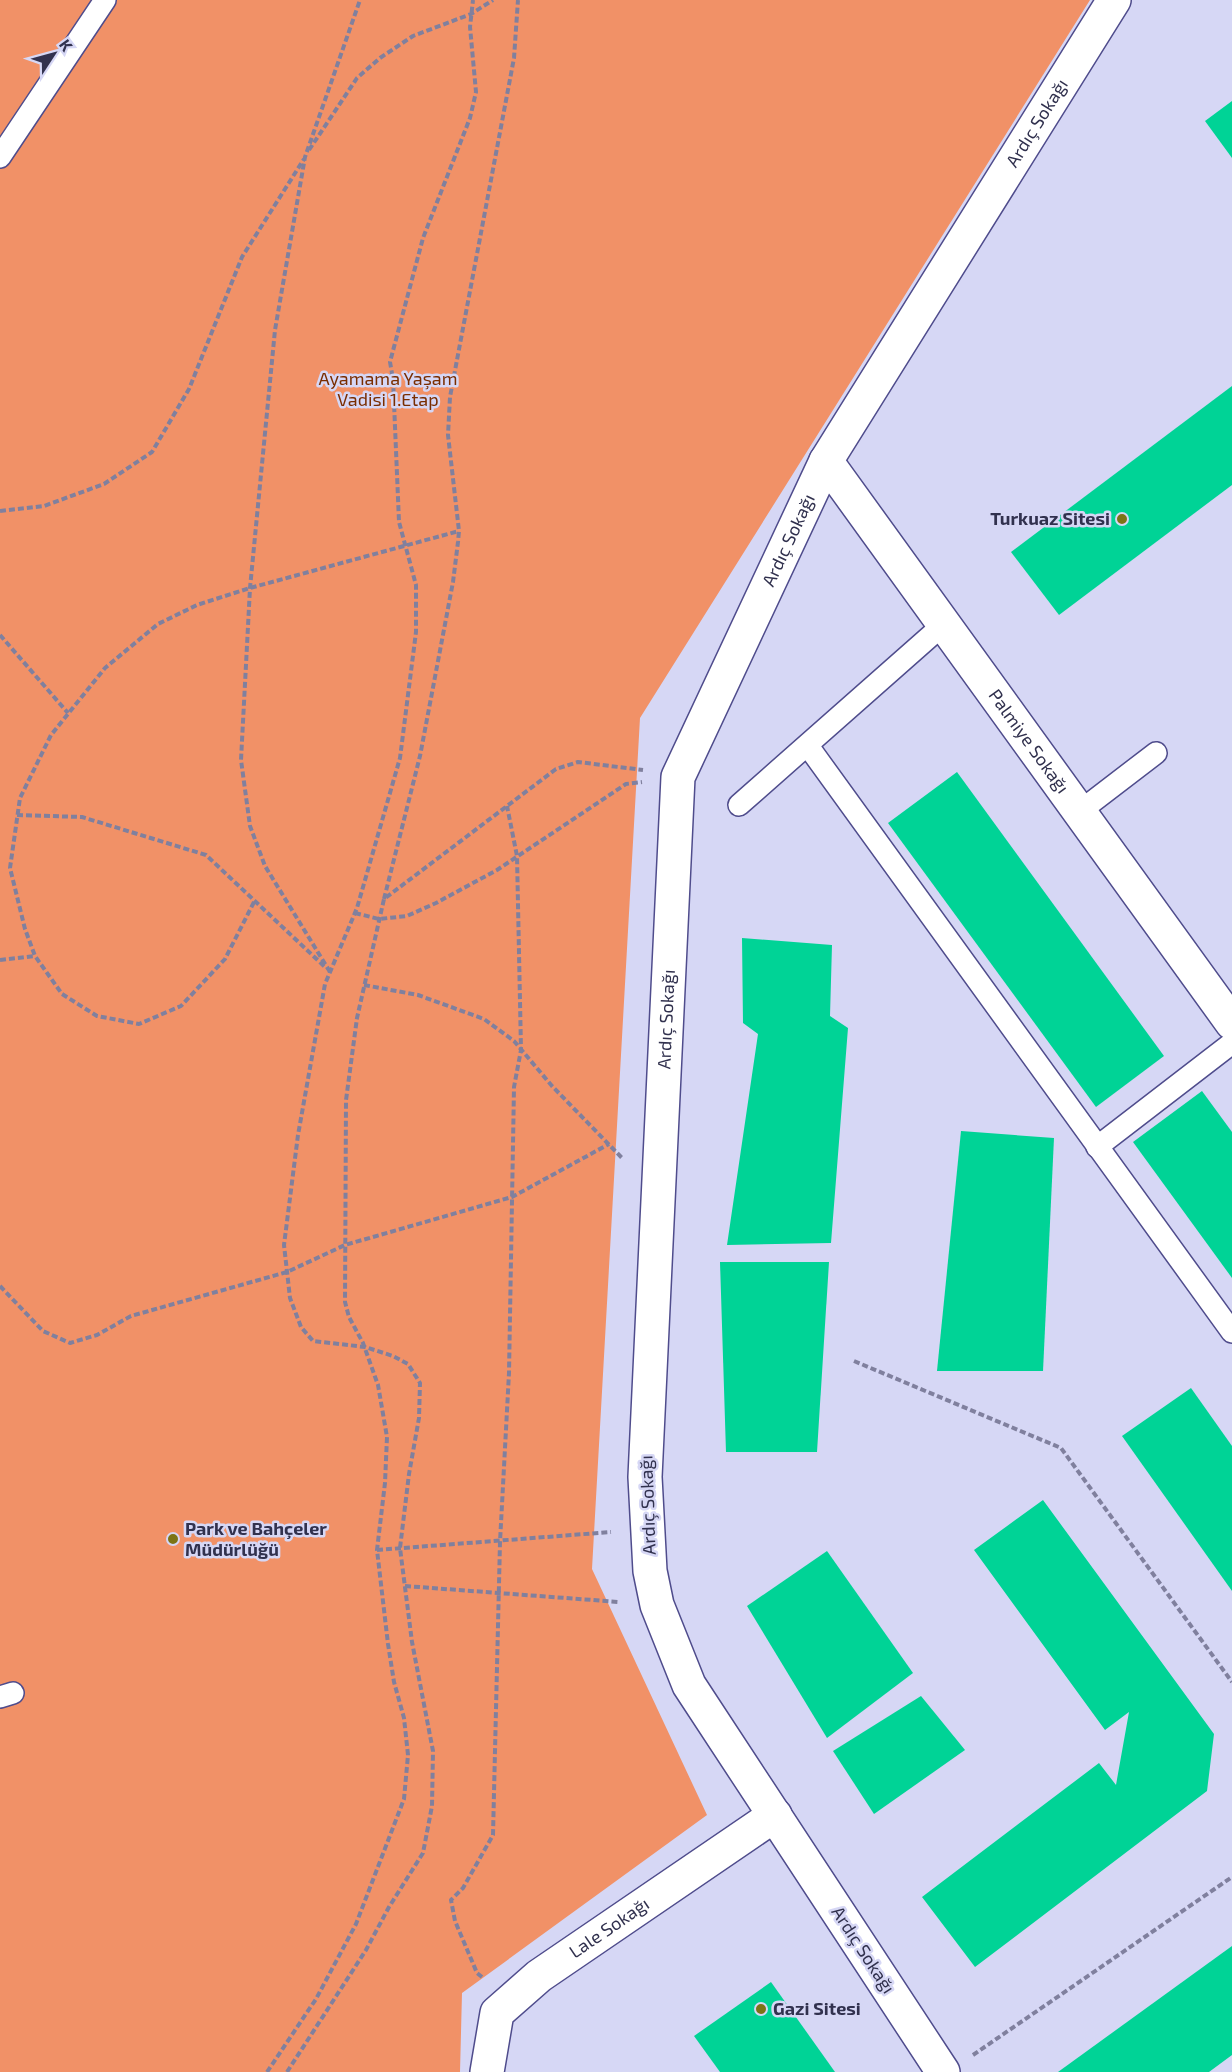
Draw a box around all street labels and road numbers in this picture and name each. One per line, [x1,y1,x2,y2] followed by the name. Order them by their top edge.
[1000,74,1072,171] street label: Ardıç Sokağı
[757,490,819,590] street label: Ardıç Sokağı
[984,685,1074,797] street label: Palmiye Sokağı
[652,969,679,1070] street label: Ardıç Sokağı
[634,1455,661,1555] street label: Ardıç Sokağı
[565,1892,653,1962] street label: Lale Sokağı
[827,1902,900,1998] street label: Ardıç Sokağı

